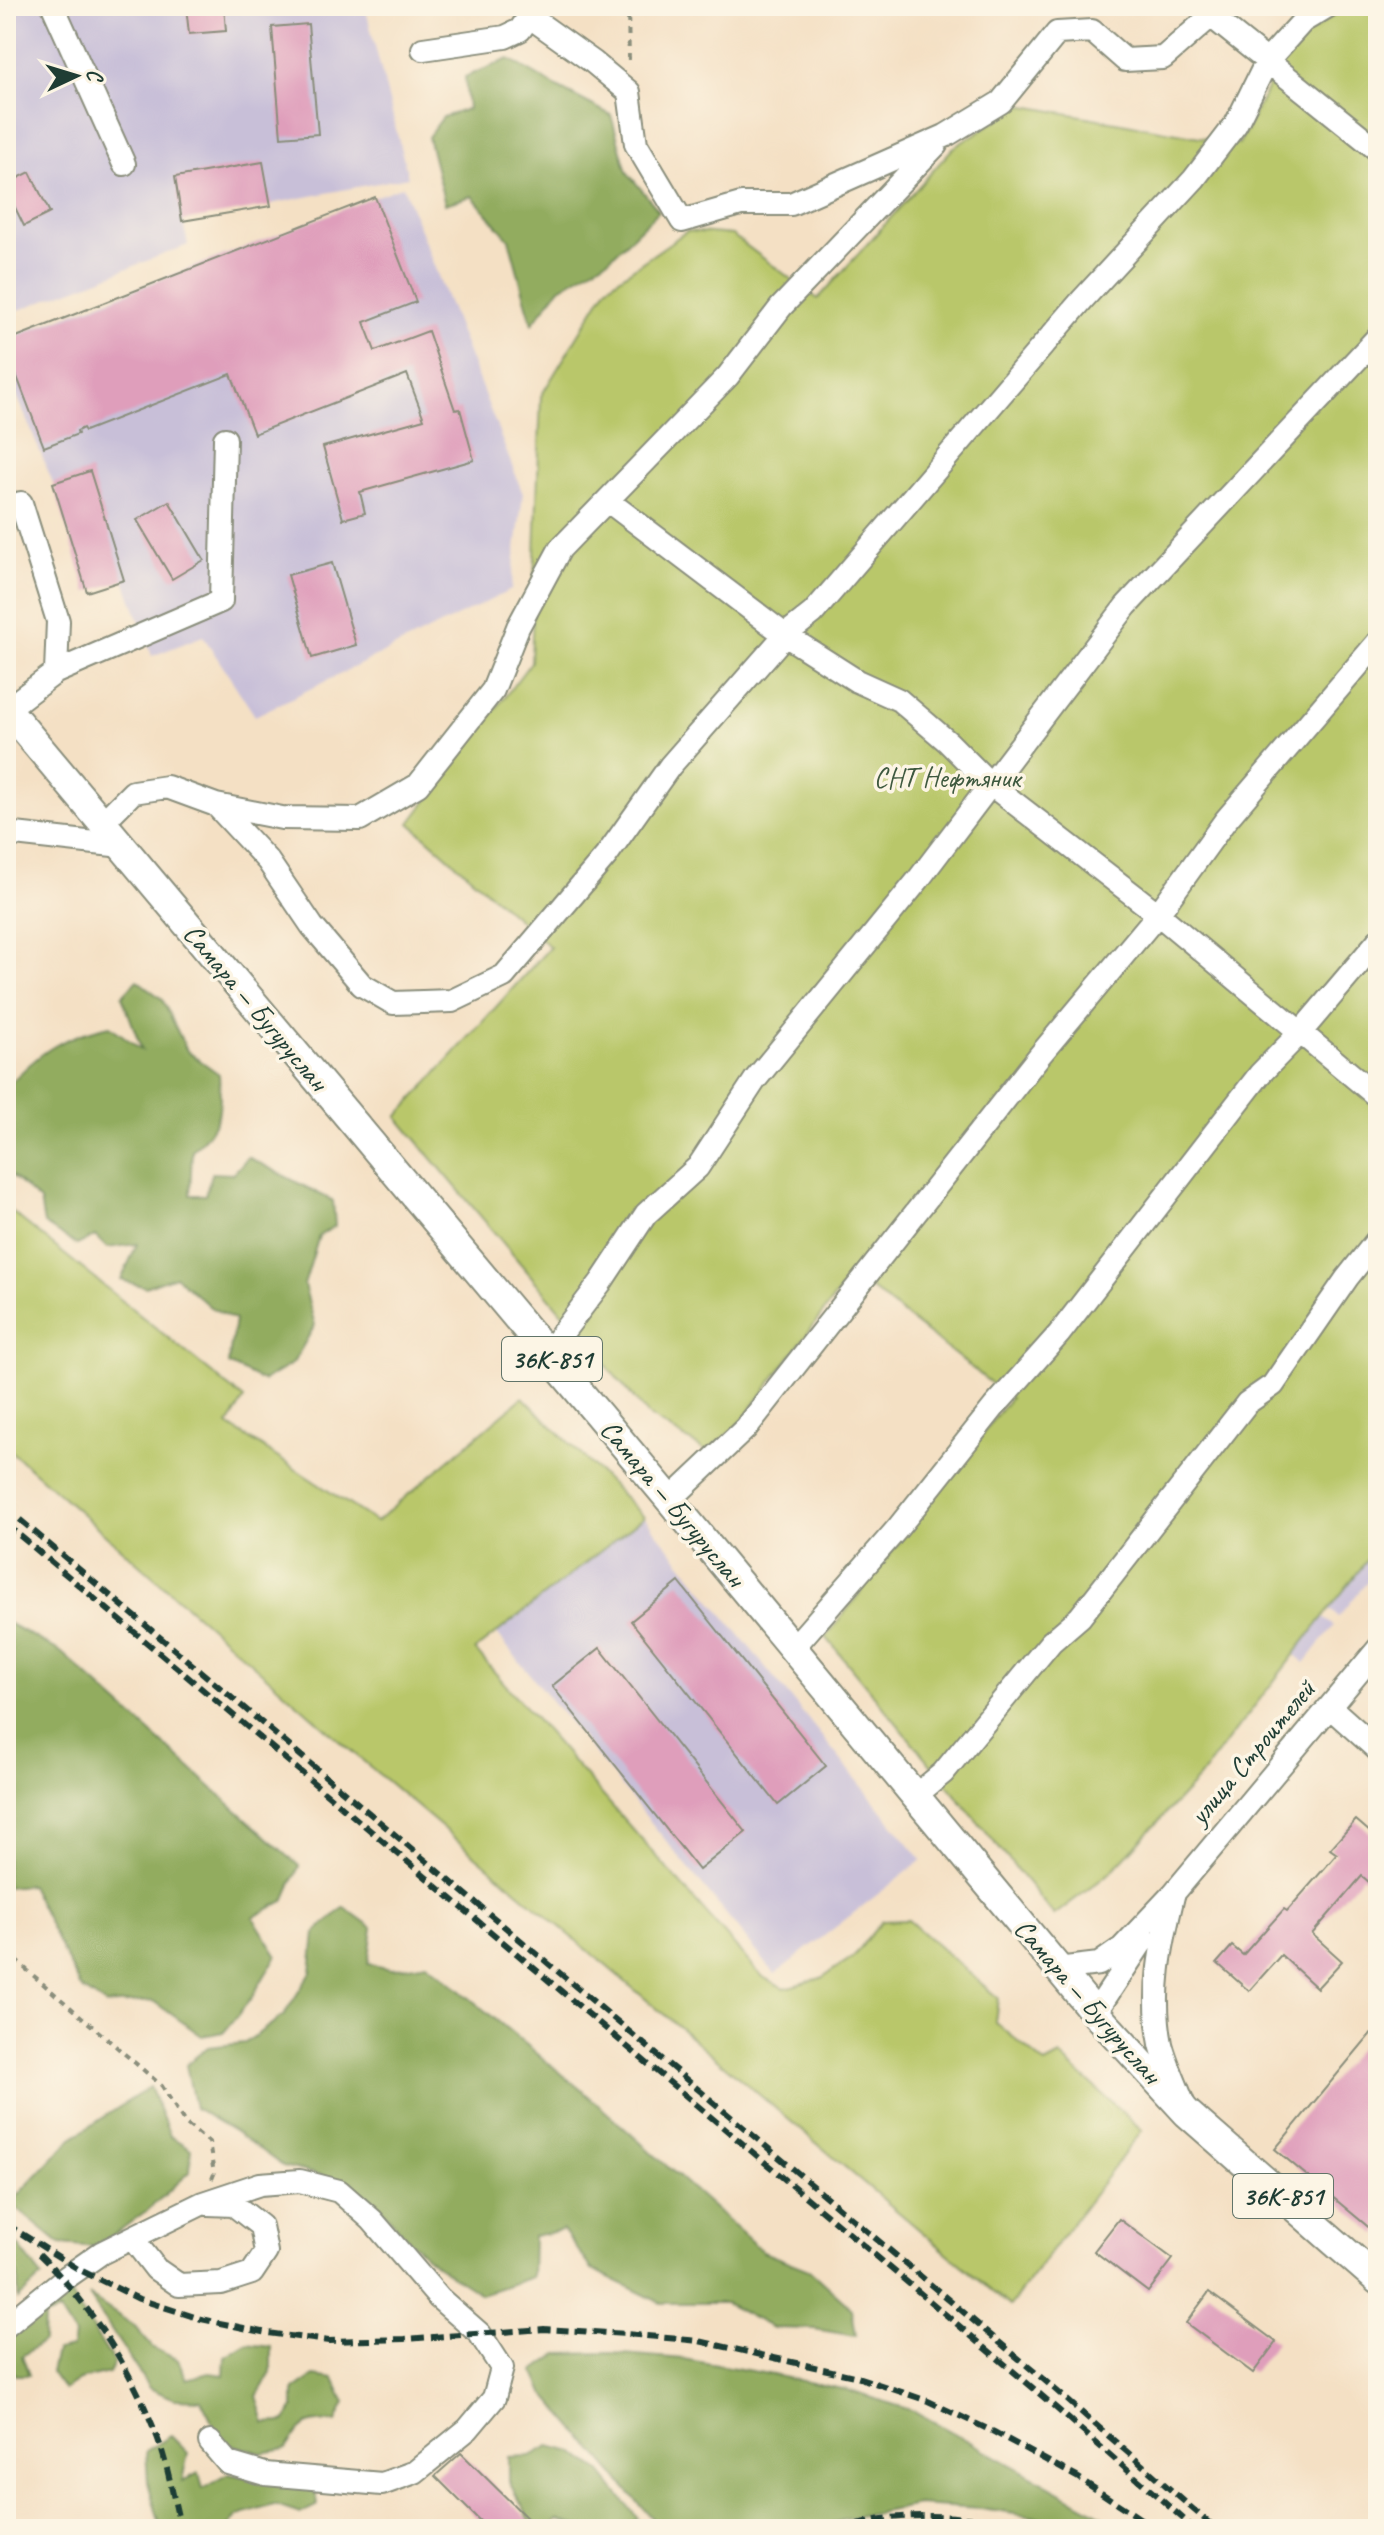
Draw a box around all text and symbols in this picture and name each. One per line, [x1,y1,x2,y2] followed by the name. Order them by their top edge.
[36,36,116,116] north arrow
[81,68,110,84] text: С
[874,760,1023,795] park label: СНТ Нефтяник
[176,916,337,1099] street label: Самара — Бугуруслан
[502,1337,602,1381] road number: 36К-851
[593,1412,754,1595] street label: Самара — Бугуруслан
[1180,1671,1324,1833] street label: улица Строителей
[1007,1911,1170,2092] street label: Самара — Бугуруслан
[1233,2174,1333,2218] road number: 36К-851

